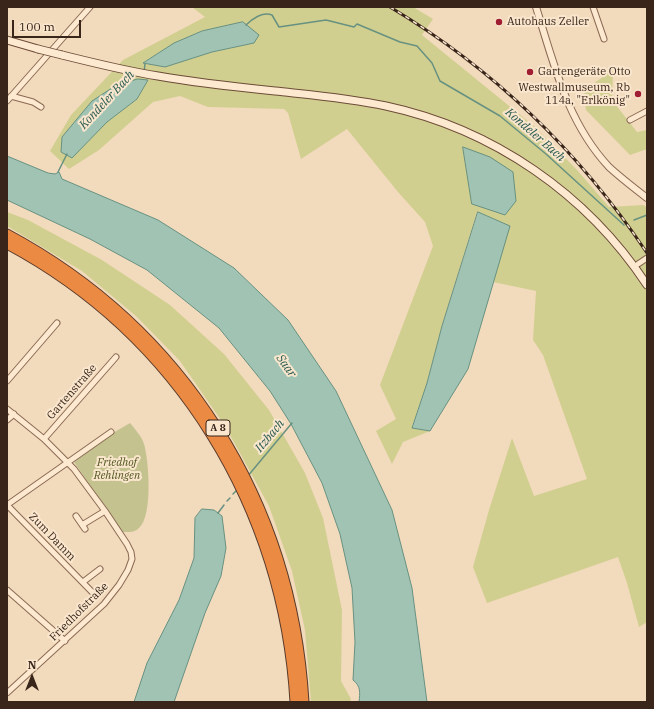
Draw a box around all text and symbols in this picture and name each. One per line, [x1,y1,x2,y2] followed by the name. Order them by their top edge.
[14,12,83,38] scale bar
[507,15,589,29] place label: Autohaus Zeller
[494,17,504,27] marker: Autohaus Zeller
[19,19,55,34] text: 100 m
[538,65,630,79] place label: Gartengeräte Otto
[525,67,535,77] marker: Gartengeräte Otto
[76,68,138,132] water label: Kondeler Bach
[518,81,630,107] place label: Westwallmuseum, Rb 114a, "Erlkönig"
[633,89,643,99] marker: Westwallmuseum, Rb 114a, "Erlkönig"
[502,105,568,165] water label: Kondeler Bach
[273,352,299,380] water label: Saar
[44,362,100,422] street label: Gartenstraße
[252,417,288,455] water label: Itzbach
[206,420,230,436] road number: A 8
[94,456,140,482] park label: Friedhof Rehlingen
[26,510,78,564] street label: Zum Damm
[47,580,111,644] street label: Friedhofstraße
[12,657,52,697] north arrow
[28,658,36,672] text: N

